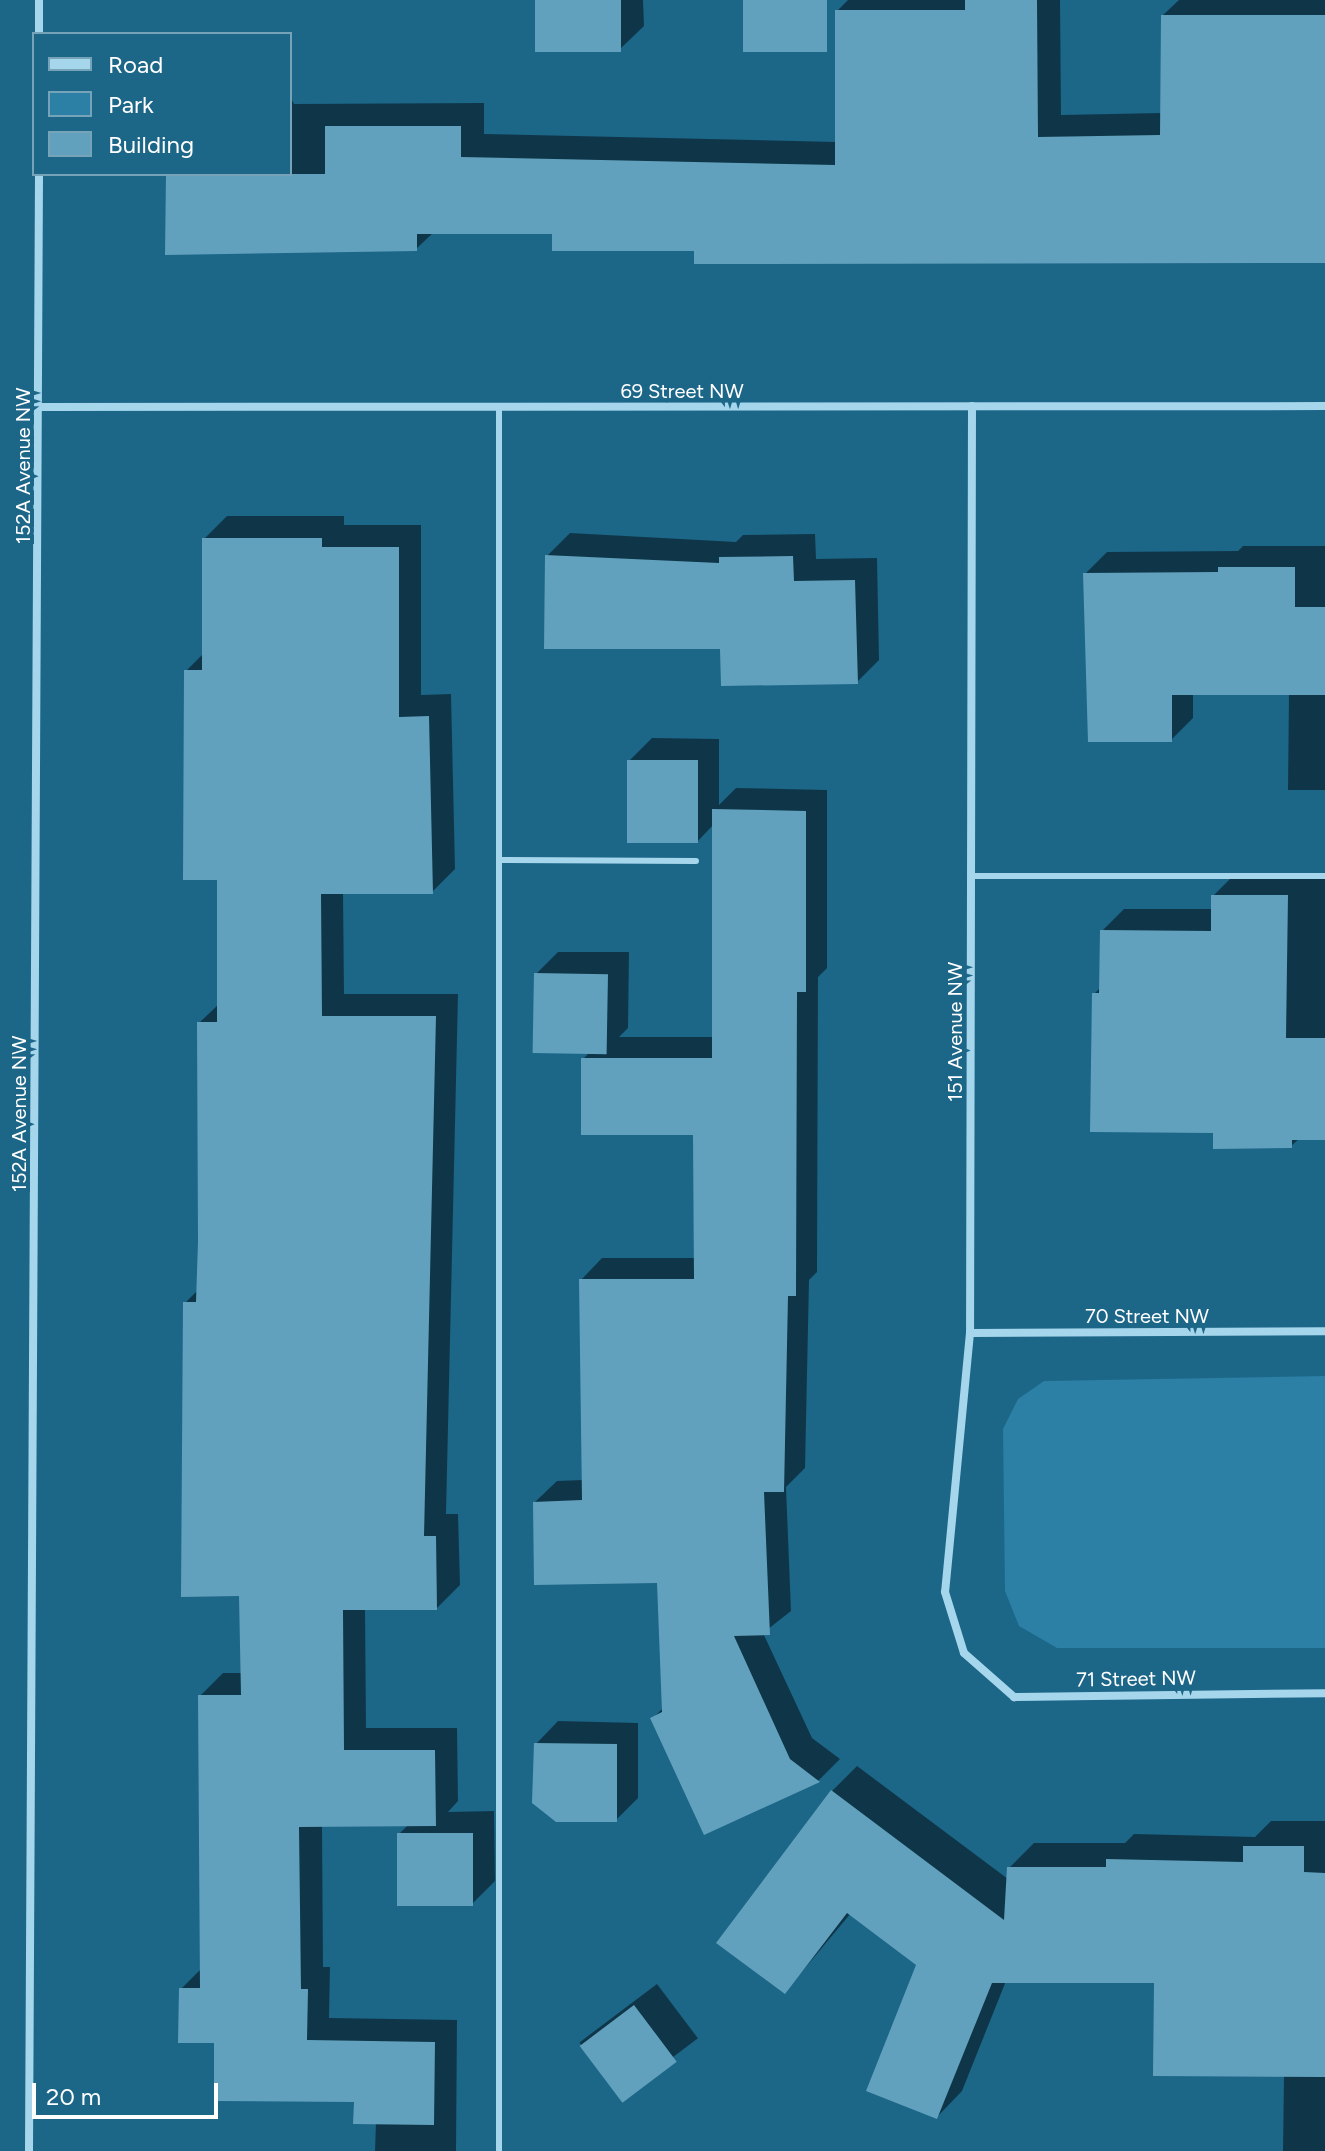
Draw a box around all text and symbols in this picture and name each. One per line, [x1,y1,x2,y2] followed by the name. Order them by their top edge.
[32,32,292,176] legend
[108,50,163,79] text: Road
[108,90,154,119] text: Park
[108,130,194,159] text: Building
[620,379,744,403] street label: 69 Street NW
[11,388,35,544] street label: 152A Avenue NW
[943,962,967,1102] street label: 151 Avenue NW
[7,1036,31,1192] street label: 152A Avenue NW
[1085,1304,1209,1328] street label: 70 Street NW
[1076,1666,1196,1692] street label: 71 Street NW
[36,2067,222,2117] scale bar
[46,2082,101,2111] text: 20 m

